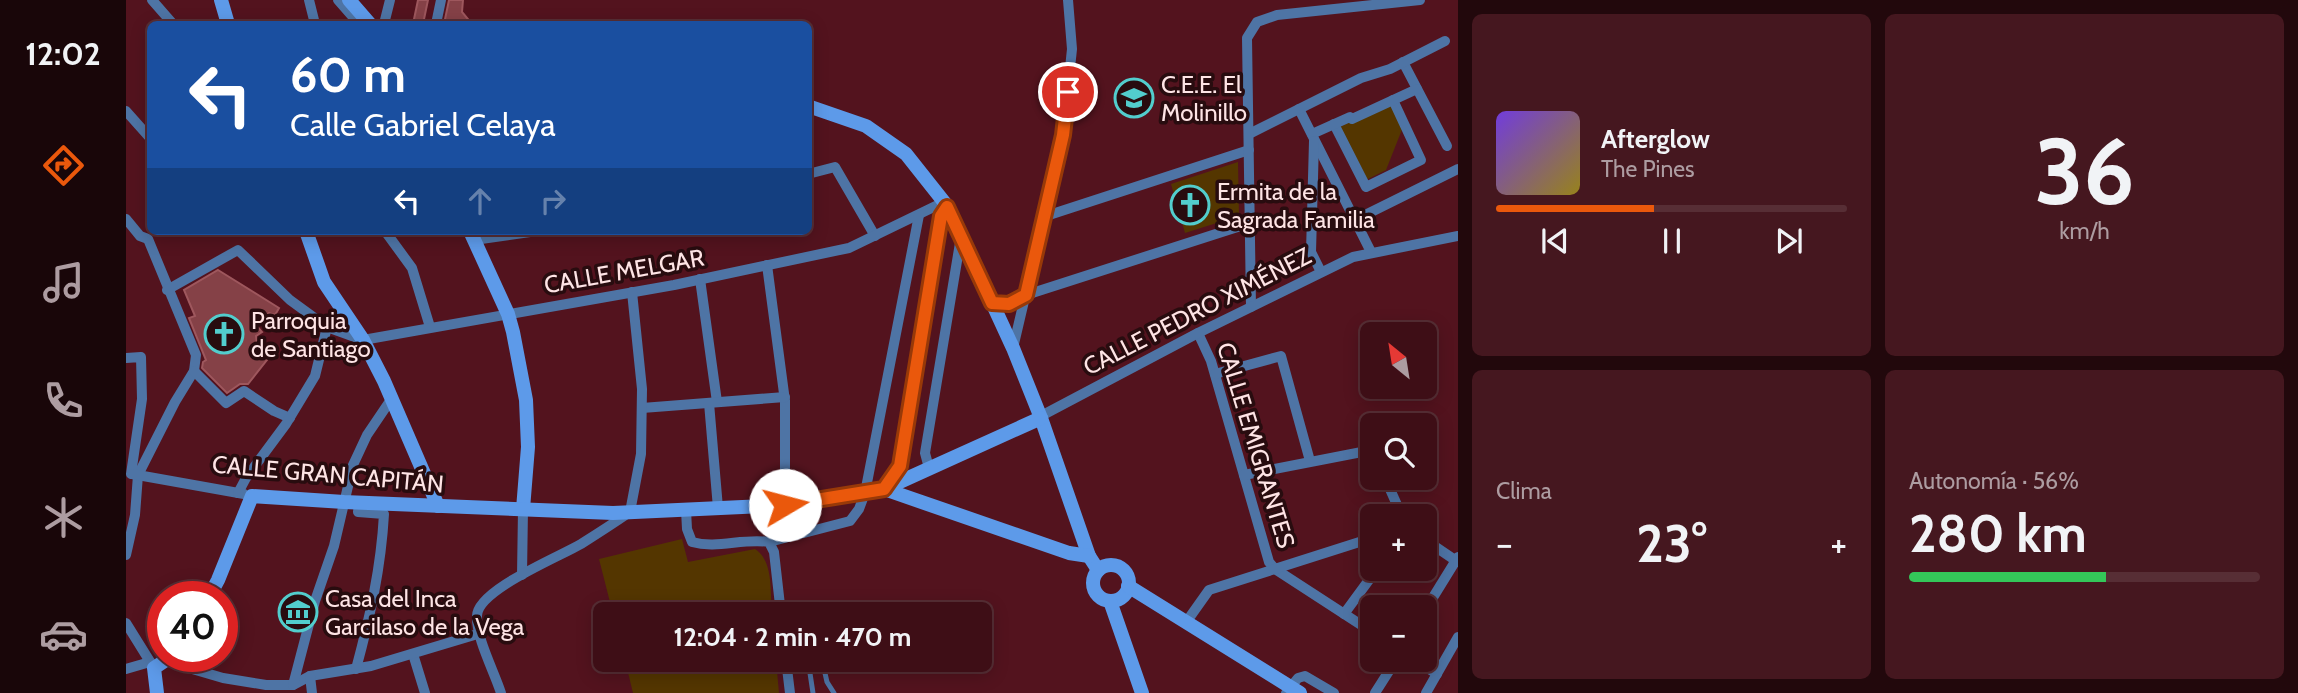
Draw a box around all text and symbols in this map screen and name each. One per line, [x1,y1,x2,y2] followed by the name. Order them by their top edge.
[25,34,101,73] text: 12:02
[290,45,406,104] text: 60 m
[175,49,266,140] icon: left
[1038,62,1098,122] pin
[1161,70,1247,127] place label: C.E.E. El Molinillo
[1049,73,1087,111] icon: arrive
[1113,77,1155,119] school or university icon: C.E.E. El Molinillo
[290,105,556,144] text: Calle Gabriel Celaya
[2034,116,2135,227] text: 36
[1601,123,1710,155] text: Afterglow
[39,141,88,190] icon: directions
[1601,155,1695,183] text: The Pines
[1217,177,1375,234] place label: Ermita de la Sagrada Familia
[388,182,426,220] icon: left
[461,182,499,220] icon: ahead
[534,182,572,220] icon: right
[1169,184,1211,226] church icon: Ermita de la Sagrada Familia
[2059,217,2110,245] text: km/h
[1536,222,1574,260] icon: previous
[1653,222,1691,260] icon: pause
[1770,222,1808,260] icon: next
[1078,241,1316,381] street label: CALLE PEDRO XIMÉNEZ
[542,243,707,299] street label: CALLE MELGAR
[39,258,88,307] icon: music
[251,306,371,363] place label: Parroquia de Santiago
[203,313,245,355] church icon: Parroquia de Santiago
[1360,322,1437,399] north arrow
[1360,322,1437,672] map controls
[1211,339,1301,551] street label: CALLE EMIGRANTES
[39,376,88,425] icon: phone
[1360,413,1437,490] button: search
[211,449,445,499] street label: CALLE GRAN CAPITÁN
[1909,467,2079,495] text: Autonomía · 56%
[748,468,822,542] position arrow
[1496,477,1552,505] text: Clima
[39,493,88,542] icon: climate
[1909,502,2087,565] text: 280 km
[1360,504,1437,581] button: +
[1636,512,1707,575] text: 23°
[1496,520,1513,567] text: −
[1830,520,1847,567] text: +
[147,581,238,672] speed limit sign: 40
[325,584,525,641] place label: Casa del Inca Garcilaso de la Vega
[277,591,319,633] museum icon: Casa del Inca Garcilaso de la Vega
[1360,595,1437,672] button: −
[39,610,88,659] icon: car
[674,621,911,653] text: 12:04 · 2 min · 470 m

